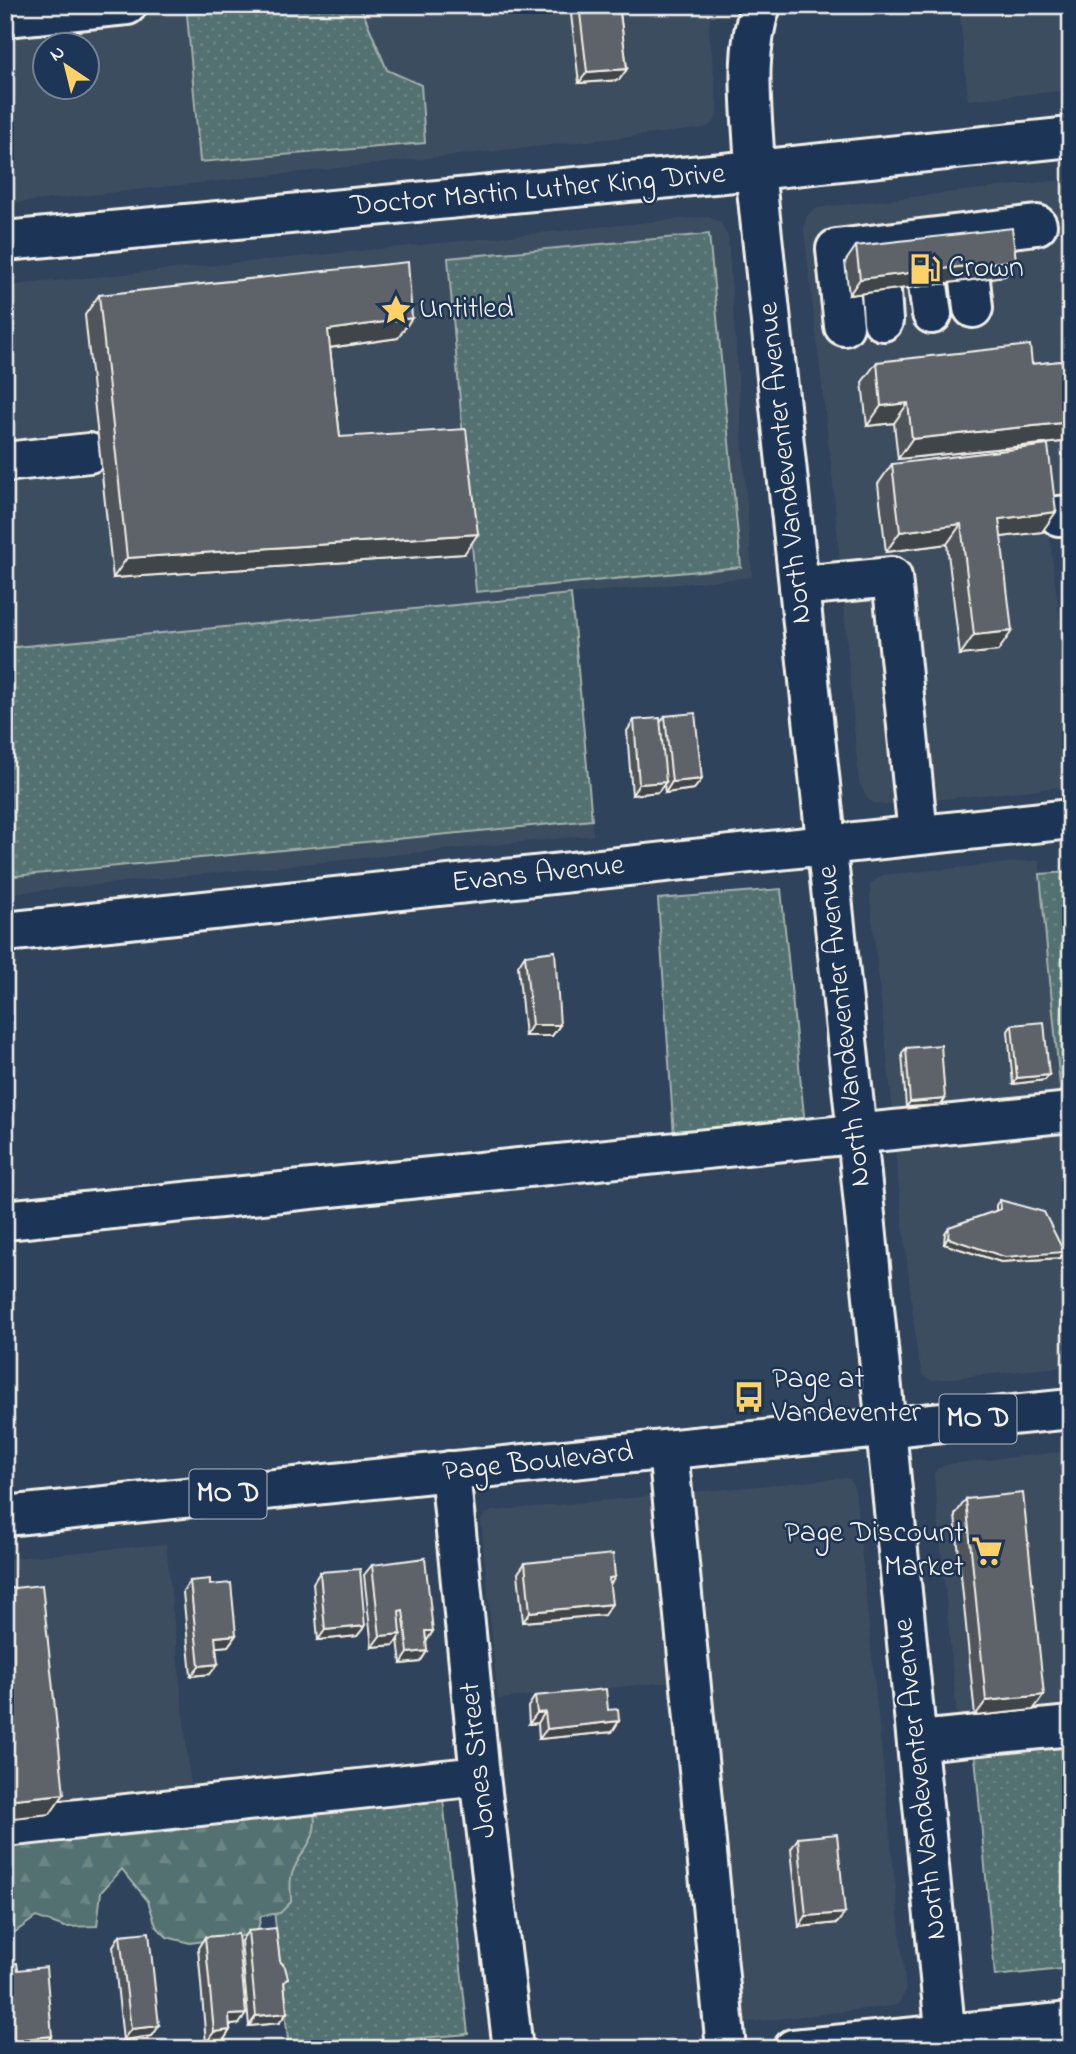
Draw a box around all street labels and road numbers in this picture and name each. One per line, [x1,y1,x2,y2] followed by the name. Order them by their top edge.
[348,153,728,229] street label: Doctor Martin Luther King Drive
[747,299,825,626] street label: North Vandeventer Avenue
[450,844,627,906] street label: Evans Avenue
[806,862,884,1189] street label: North Vandeventer Avenue
[940,1394,1016,1444] road number: MO D
[440,1431,636,1495] street label: Page Boulevard
[190,1470,266,1518] road number: MO D
[882,1615,960,1942] street label: North Vandeventer Avenue
[449,1680,509,1840] street label: Jones Street

